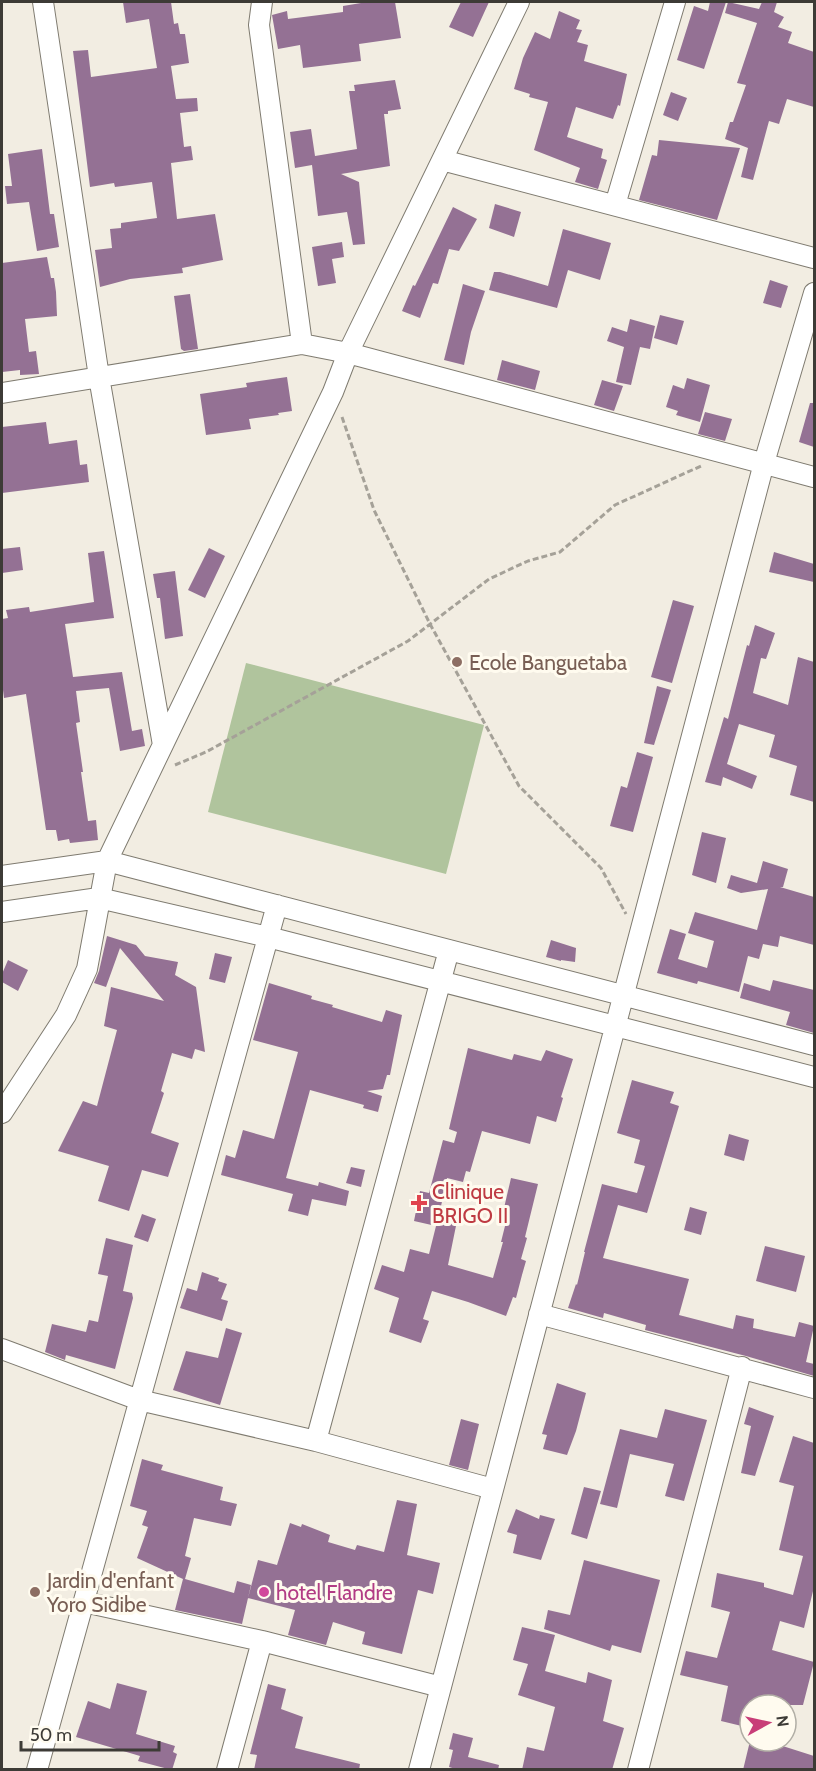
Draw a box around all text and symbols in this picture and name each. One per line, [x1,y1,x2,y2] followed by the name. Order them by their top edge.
[469,650,627,675] place label: Ecole Banguetaba
[450,655,464,669] marker: Ecole Banguetaba
[432,1179,508,1228] place label: Clinique BRIGO II
[410,1194,428,1212] marker: Clinique BRIGO II
[46,1568,174,1617] place label: Jardin d'enfant Yoro Sidibe
[276,1580,393,1605] place label: hotel Flandre
[28,1585,42,1599] marker: Jardin d'enfant Yoro Sidibe
[257,1585,271,1599] marker: hotel Flandre
[738,1693,798,1753] north arrow
[21,1714,159,1752] scale bar
[772,1714,793,1728] text: N
[30,1724,72,1746] text: 50 m

